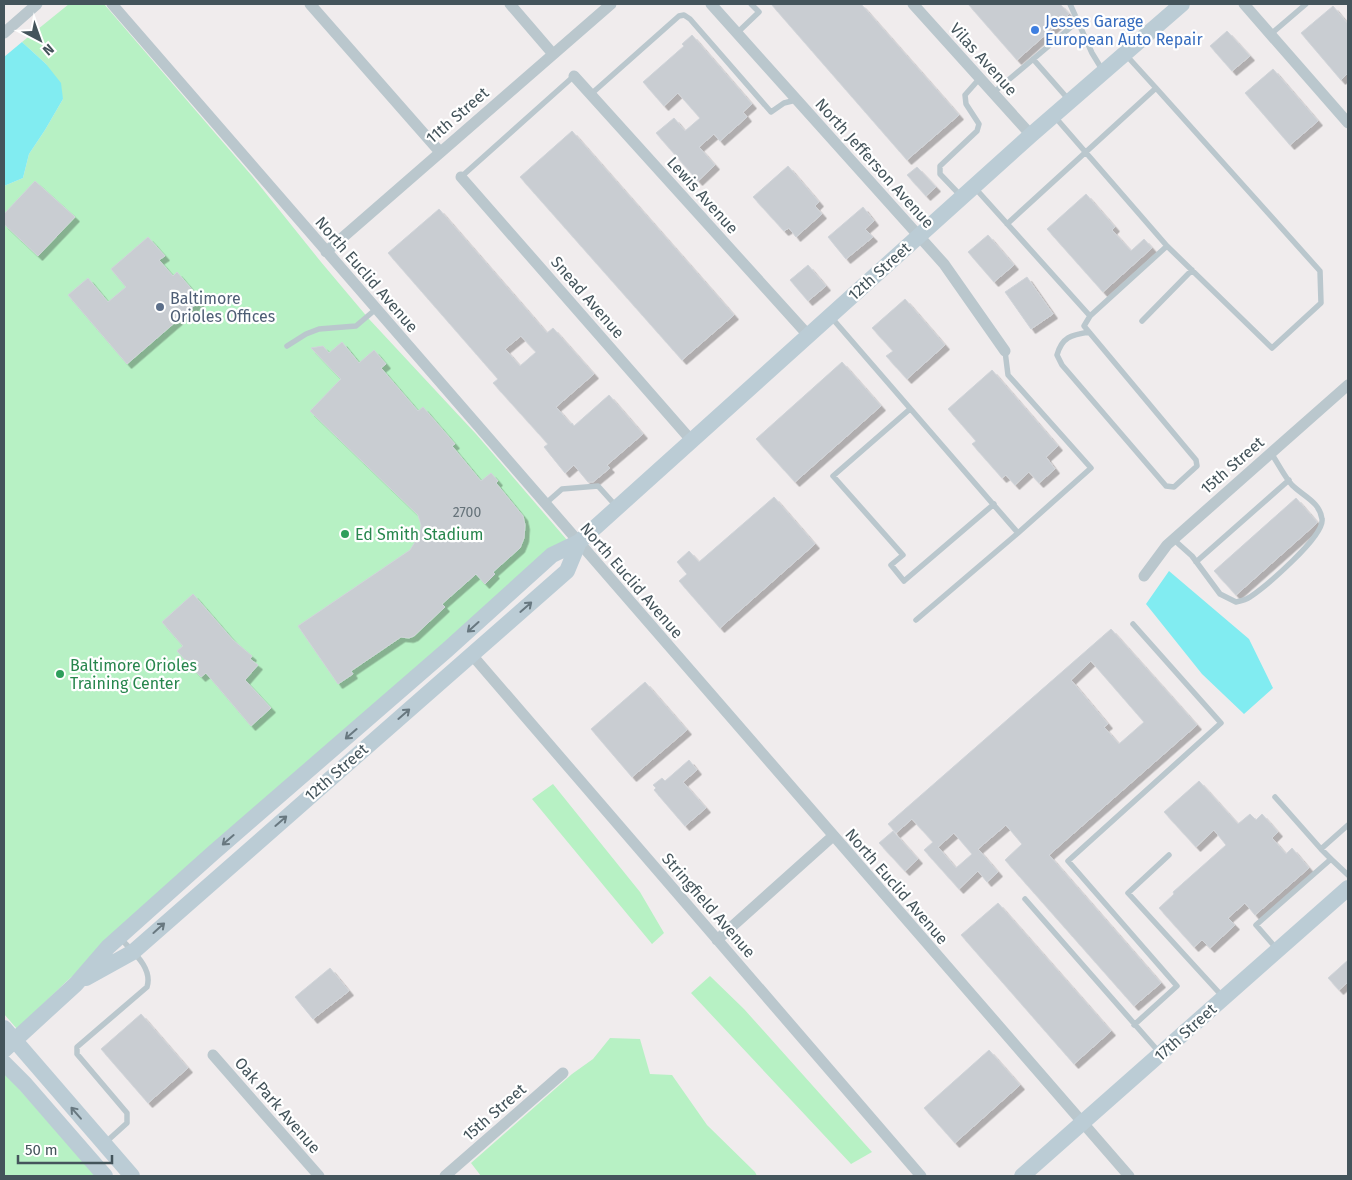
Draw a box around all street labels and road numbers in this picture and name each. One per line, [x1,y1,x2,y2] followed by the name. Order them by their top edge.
[946,19,1021,100] street label: Vilas Avenue
[422,83,493,148] street label: 11th Street
[811,94,938,232] street label: North Jefferson Avenue
[663,153,742,238] street label: Lewis Avenue
[311,213,422,336] street label: North Euclid Avenue
[844,238,915,304] street label: 12th Street
[547,252,628,342] street label: Snead Avenue
[1197,433,1268,498] street label: 15th Street
[576,519,687,642] street label: North Euclid Avenue
[301,740,372,805] street label: 12th Street
[841,825,952,948] street label: North Euclid Avenue
[658,849,759,961] street label: Stringfield Avenue
[1150,999,1220,1065] street label: 17th Street
[231,1053,324,1157] street label: Oak Park Avenue
[459,1080,530,1145] street label: 15th Street

